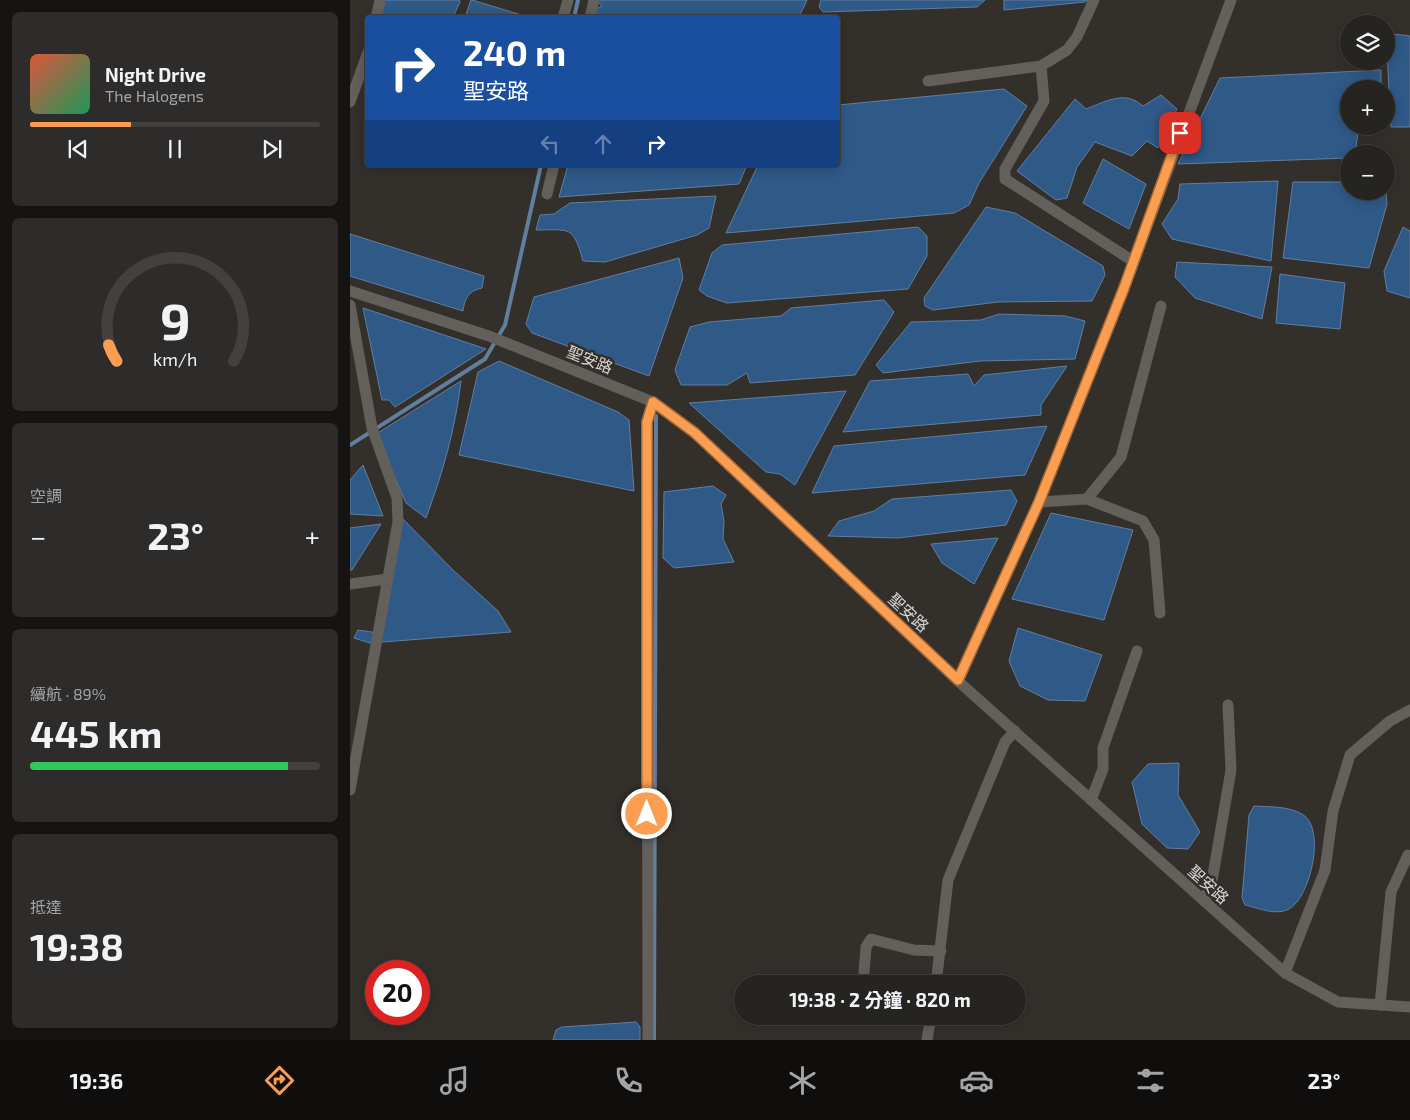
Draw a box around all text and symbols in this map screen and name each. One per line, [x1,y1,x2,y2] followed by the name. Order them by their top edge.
[1340,15,1395,200] map controls
[1340,15,1395,70] button: layers
[463,31,566,73] text: 240 m
[380,35,445,100] icon: right
[105,63,206,86] text: Night Drive
[463,77,529,103] text: 聖安路
[1340,80,1395,135] button: +
[105,86,204,105] text: The Halogens
[1159,112,1201,154] pin
[1166,119,1194,147] icon: arrive
[536,130,564,158] icon: left
[589,130,617,158] icon: ahead
[642,130,670,158] icon: right
[64,135,92,163] icon: previous
[161,135,189,163] icon: pause
[258,135,286,163] icon: next
[1340,145,1395,200] button: −
[160,288,190,350] text: 9
[564,341,616,377] street label: 聖安路
[153,348,197,370] text: km/h
[30,486,62,505] text: 空調
[147,512,204,558] text: 23°
[30,519,46,553] text: −
[305,519,320,553] text: +
[885,589,933,635] street label: 聖安路
[30,684,106,703] text: 續航 · 89%
[30,710,162,756] text: 445 km
[620,787,672,839] position arrow
[1185,861,1233,907] street label: 聖安路
[30,897,62,916] text: 抵達
[30,923,124,969] text: 19:38
[365,960,430,1025] speed limit sign: 20
[789,988,971,1011] text: 19:38 · 2 分鐘 · 820 m
[262,1063,297,1098] icon: directions
[437,1063,472,1098] icon: music
[611,1063,646,1098] icon: phone
[785,1063,820,1098] icon: climate
[959,1063,994,1098] icon: car
[1133,1063,1168,1098] icon: filters
[70,1067,123,1093] text: 19:36
[1308,1067,1340,1093] text: 23°

